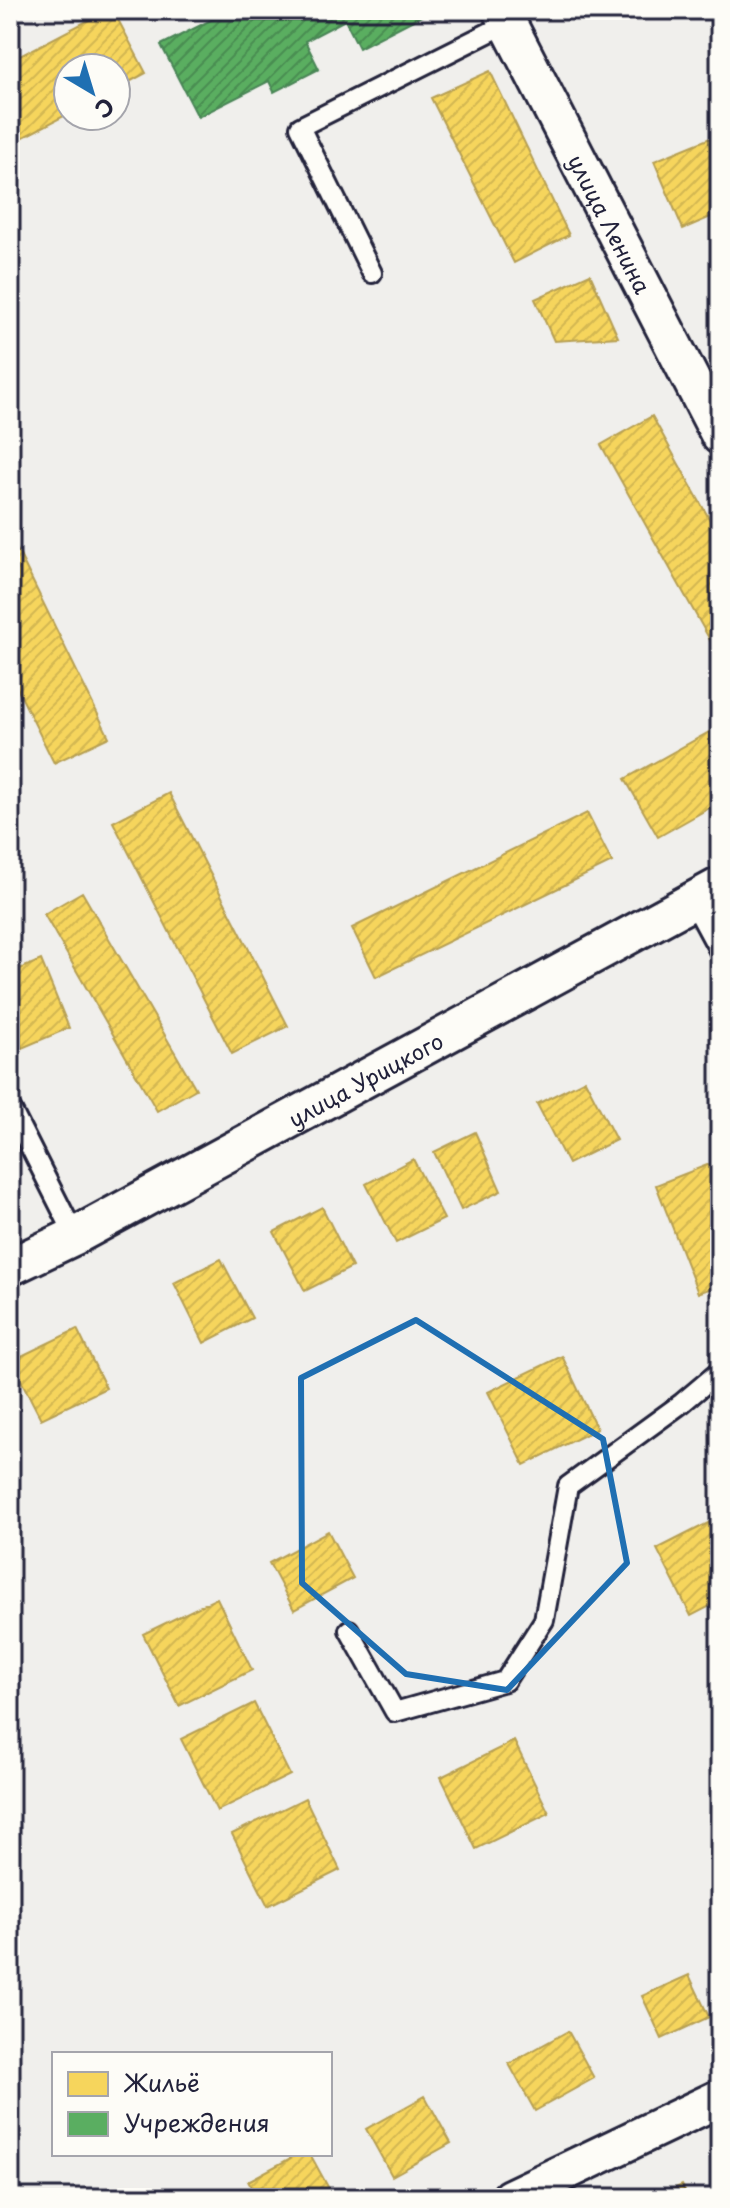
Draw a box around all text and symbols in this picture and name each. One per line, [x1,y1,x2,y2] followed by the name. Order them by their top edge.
[52,52,132,132] north arrow
[89,91,122,127] text: С
[561,148,660,299] street label: улица Ленина
[281,1023,449,1134] street label: улица Урицкого
[52,2052,332,2156] legend
[123,2064,200,2100] text: Жильё
[124,2104,270,2140] text: Учреждения

